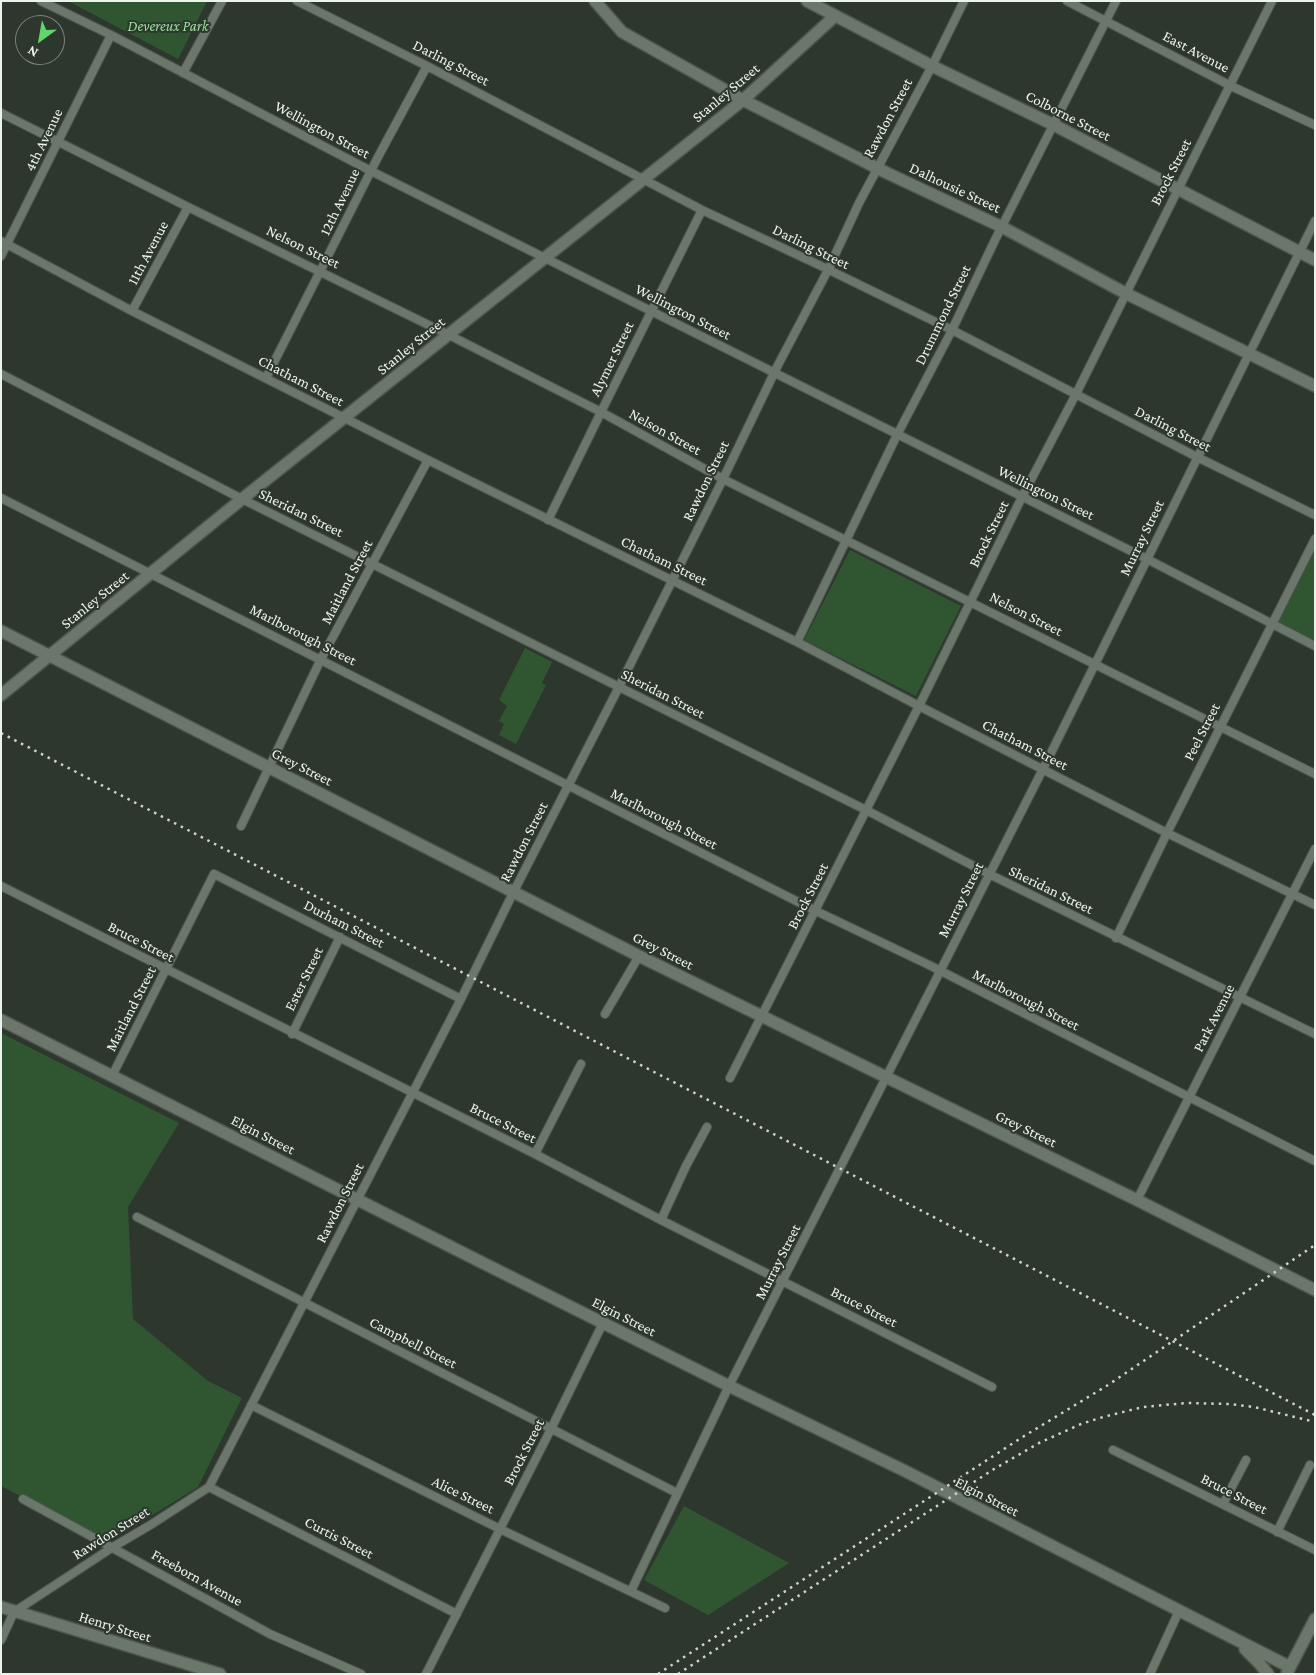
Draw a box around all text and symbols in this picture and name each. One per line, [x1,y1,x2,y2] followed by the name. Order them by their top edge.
[15,15,65,65] north arrow
[127,17,209,35] park label: Devereux Park
[1160,27,1232,77] street label: East Avenue
[410,36,492,90] street label: Darling Street
[24,43,41,61] text: N
[689,60,763,126] street label: Stanley Street
[860,75,916,161] street label: Rawdon Street
[1022,87,1114,145] street label: Colborne Street
[271,97,373,163] street label: Wellington Street
[21,106,67,174] street label: 4th Avenue
[1147,136,1195,208] street label: Brock Street
[906,159,1004,217] street label: Dalhousie Street
[316,166,364,238] street label: 12th Avenue
[124,218,172,288] street label: 11th Avenue
[263,221,343,273] street label: Nelson Street
[770,221,852,273] street label: Darling Street
[911,262,975,368] street label: Drummond Street
[632,280,734,344] street label: Wellington Street
[373,313,449,379] street label: Stanley Street
[586,318,638,400] street label: Alymer Street
[255,352,347,410] street label: Chatham Street
[1132,402,1214,456] street label: Darling Street
[626,405,704,459] street label: Nelson Street
[679,438,733,524] street label: Rawdon Street
[995,462,1097,524] street label: Wellington Street
[256,485,346,541] street label: Sheridan Street
[1116,497,1168,579] street label: Murray Street
[965,498,1013,570] street label: Brock Street
[618,532,710,590] street label: Chatham Street
[317,537,377,627] street label: Maitland Street
[57,567,133,633] street label: Stanley Street
[986,588,1066,640] street label: Nelson Street
[247,600,359,670] street label: Marlborough Street
[618,665,708,723] street label: Sheridan Street
[1180,700,1224,764] street label: Peel Street
[979,716,1071,774] street label: Chatham Street
[269,744,335,790] street label: Grey Street
[608,784,720,854] street label: Marlborough Street
[496,799,552,885] street label: Rawdon Street
[934,859,988,941] street label: Murray Street
[784,860,832,932] street label: Brock Street
[1006,862,1096,918] street label: Sheridan Street
[301,896,387,952] street label: Durham Street
[105,918,177,966] street label: Bruce Street
[630,928,696,974] street label: Grey Street
[281,944,327,1014] street label: Ester Street
[102,963,160,1055] street label: Maitland Street
[970,965,1082,1035] street label: Marlborough Street
[1189,981,1239,1055] street label: Park Avenue
[467,1099,539,1147] street label: Bruce Street
[992,1106,1060,1152] street label: Grey Street
[228,1111,298,1159] street label: Elgin Street
[312,1160,368,1246] street label: Rawdon Street
[751,1221,805,1303] street label: Murray Street
[828,1283,900,1331] street label: Bruce Street
[589,1293,659,1341] street label: Elgin Street
[366,1313,460,1373] street label: Campbell Street
[500,1416,548,1488] street label: Brock Street
[1198,1470,1270,1518] street label: Bruce Street
[429,1472,497,1518] street label: Alice Street
[952,1473,1022,1521] street label: Elgin Street
[69,1502,153,1564] street label: Rawdon Street
[302,1513,376,1563] street label: Curtis Street
[148,1546,246,1610] street label: Freeborn Avenue
[77,1607,153,1647] street label: Henry Street

